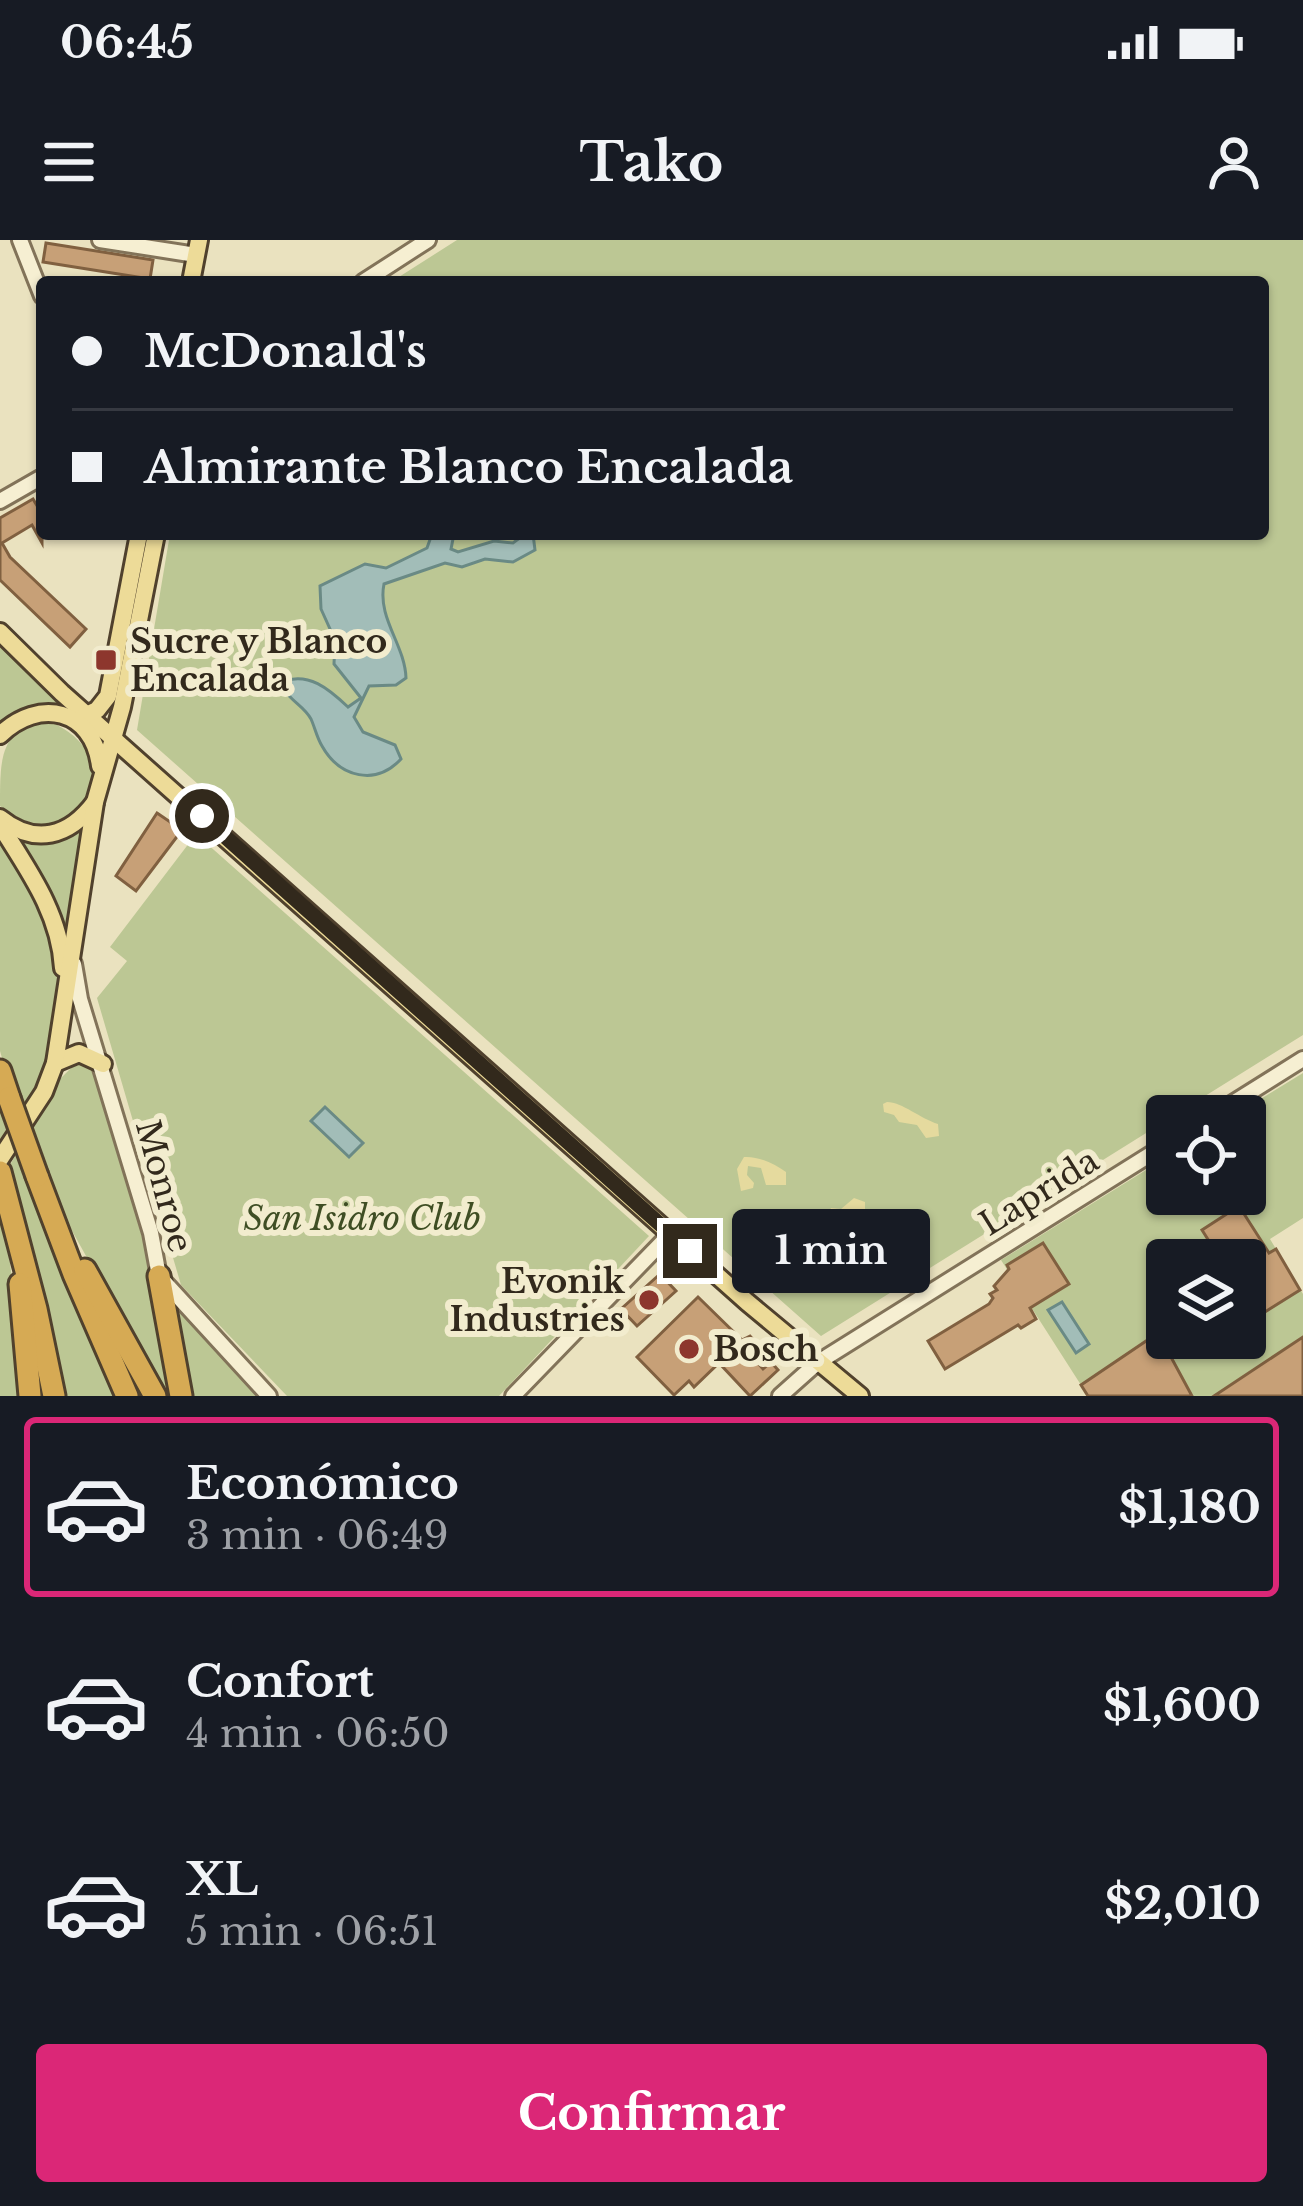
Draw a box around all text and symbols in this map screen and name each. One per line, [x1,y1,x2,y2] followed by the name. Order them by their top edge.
[60,14,194,70] text: 06:45
[36,129,102,195] icon: menu
[579,129,724,196] text: Tako
[1201,129,1267,195] icon: person
[144,323,427,379] text: McDonald's
[144,439,793,495] text: Almirante Blanco Encalada
[130,621,387,700] place label: Sucre y Blanco Encalada
[93,647,119,673] marker: Sucre y Blanco Encalada
[175,789,229,843] route start
[1146,1095,1266,1359] map controls
[1146,1095,1266,1215] button: locate
[127,1115,201,1257] street label: Monroe
[972,1139,1107,1244] street label: Laprida
[243,1198,481,1239] park label: San Isidro Club
[732,1209,930,1293] callout: 1 min
[663,1224,717,1278] route end
[775,1226,887,1275] text: 1 min
[1146,1239,1266,1359] button: layers
[450,1261,626,1340] place label: Evonik Industries
[636,1287,662,1313] marker: Evonik Industries
[713,1329,819,1370] place label: Bosch
[676,1336,702,1362] marker: Bosch
[42,1453,150,1561] icon: car
[186,1455,459,1511] text: Económico
[1118,1479,1261,1535] text: $1,180
[186,1511,449,1560] text: 3 min · 06:49
[42,1651,150,1759] icon: car
[186,1653,374,1709] text: Confort
[1103,1677,1261,1733] text: $1,600
[186,1709,450,1758] text: 4 min · 06:50
[42,1849,150,1957] icon: car
[186,1851,258,1907] text: XL
[1104,1875,1261,1931] text: $2,010
[186,1907,438,1956] text: 5 min · 06:51
[36,2044,1267,2182] button: Confirmar

